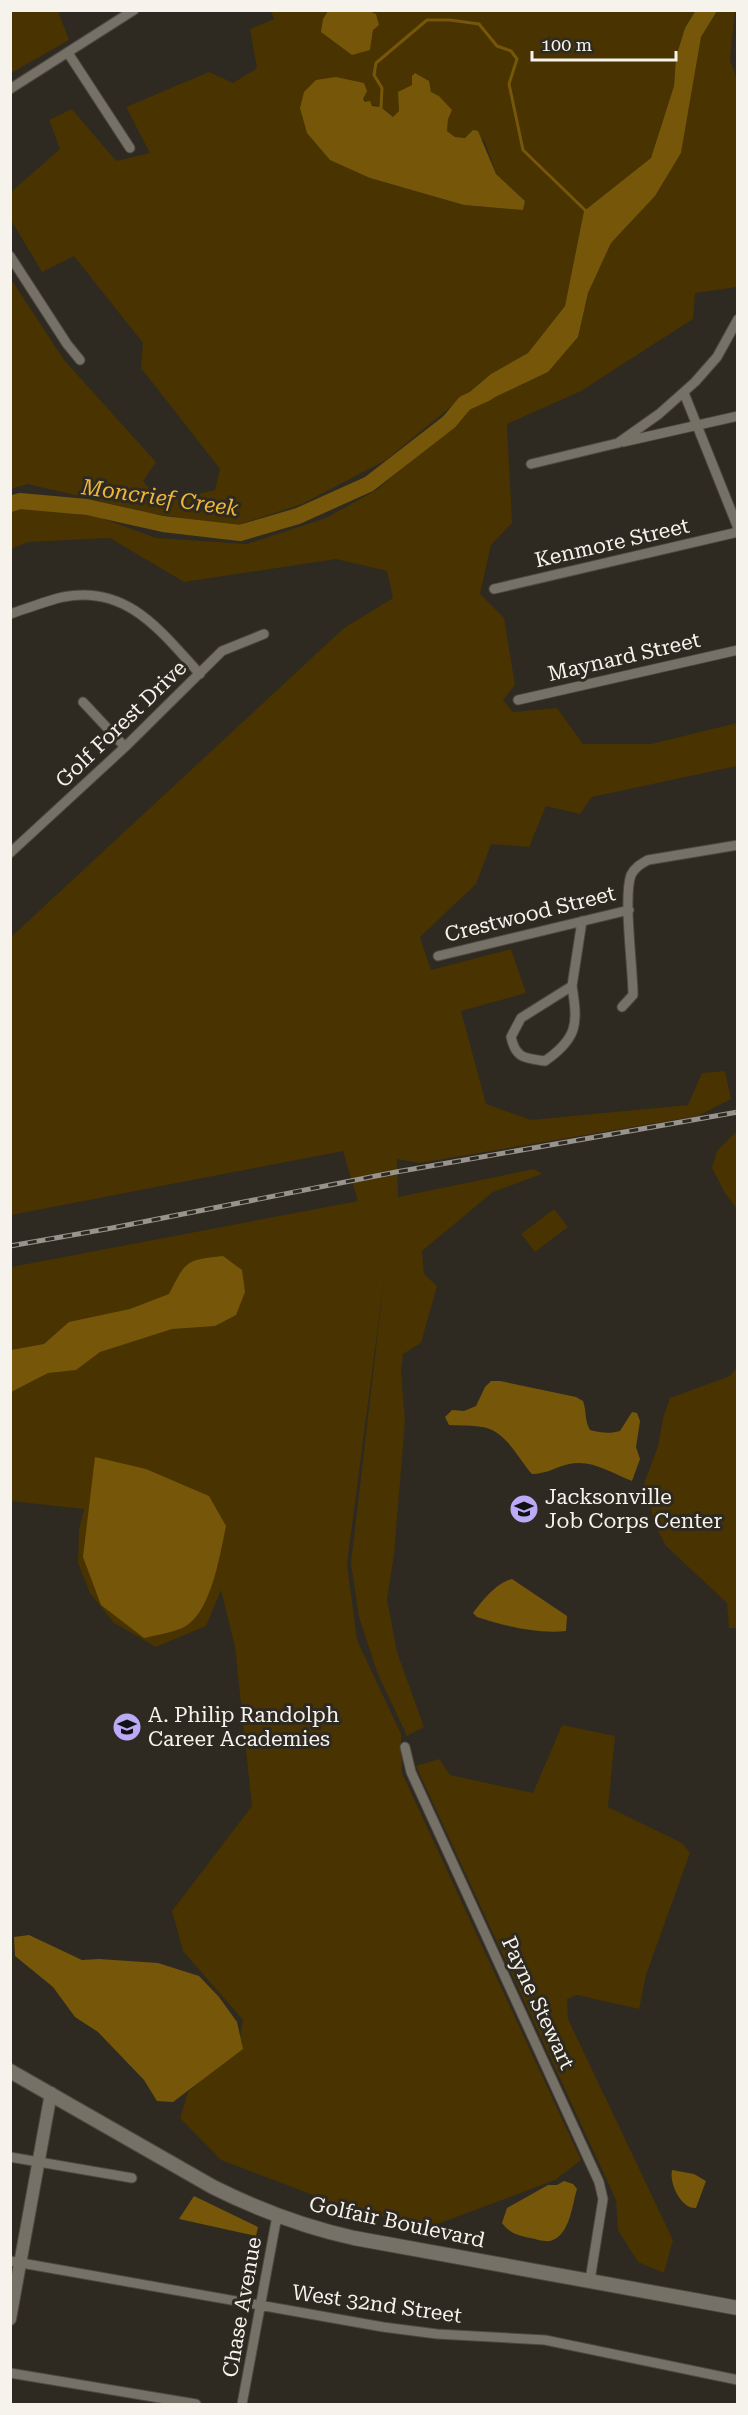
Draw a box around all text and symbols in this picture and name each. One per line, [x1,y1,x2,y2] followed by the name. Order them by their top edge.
[532,24,676,62] scale bar
[541,34,592,55] text: 100 m
[79,474,240,521] water label: Moncrief Creek
[533,514,692,572] street label: Kenmore Street
[546,628,703,686] street label: Maynard Street
[51,656,191,792] street label: Golf Forest Drive
[442,881,618,947] street label: Crestwood Street
[545,1485,722,1533] place label: Jacksonville Job Corps Center
[508,1493,540,1525] school or university icon: Jacksonville Job Corps Center
[148,1703,340,1751] place label: A. Philip Randolph Career Academies
[111,1711,143,1743] school or university icon: A. Philip Randolph Career Academies
[497,1933,579,2073] street label: Payne Stewart
[307,2192,488,2252] street label: Golfair Boulevard
[218,2235,266,2379] street label: Chase Avenue
[291,2280,464,2328] street label: West 32nd Street

